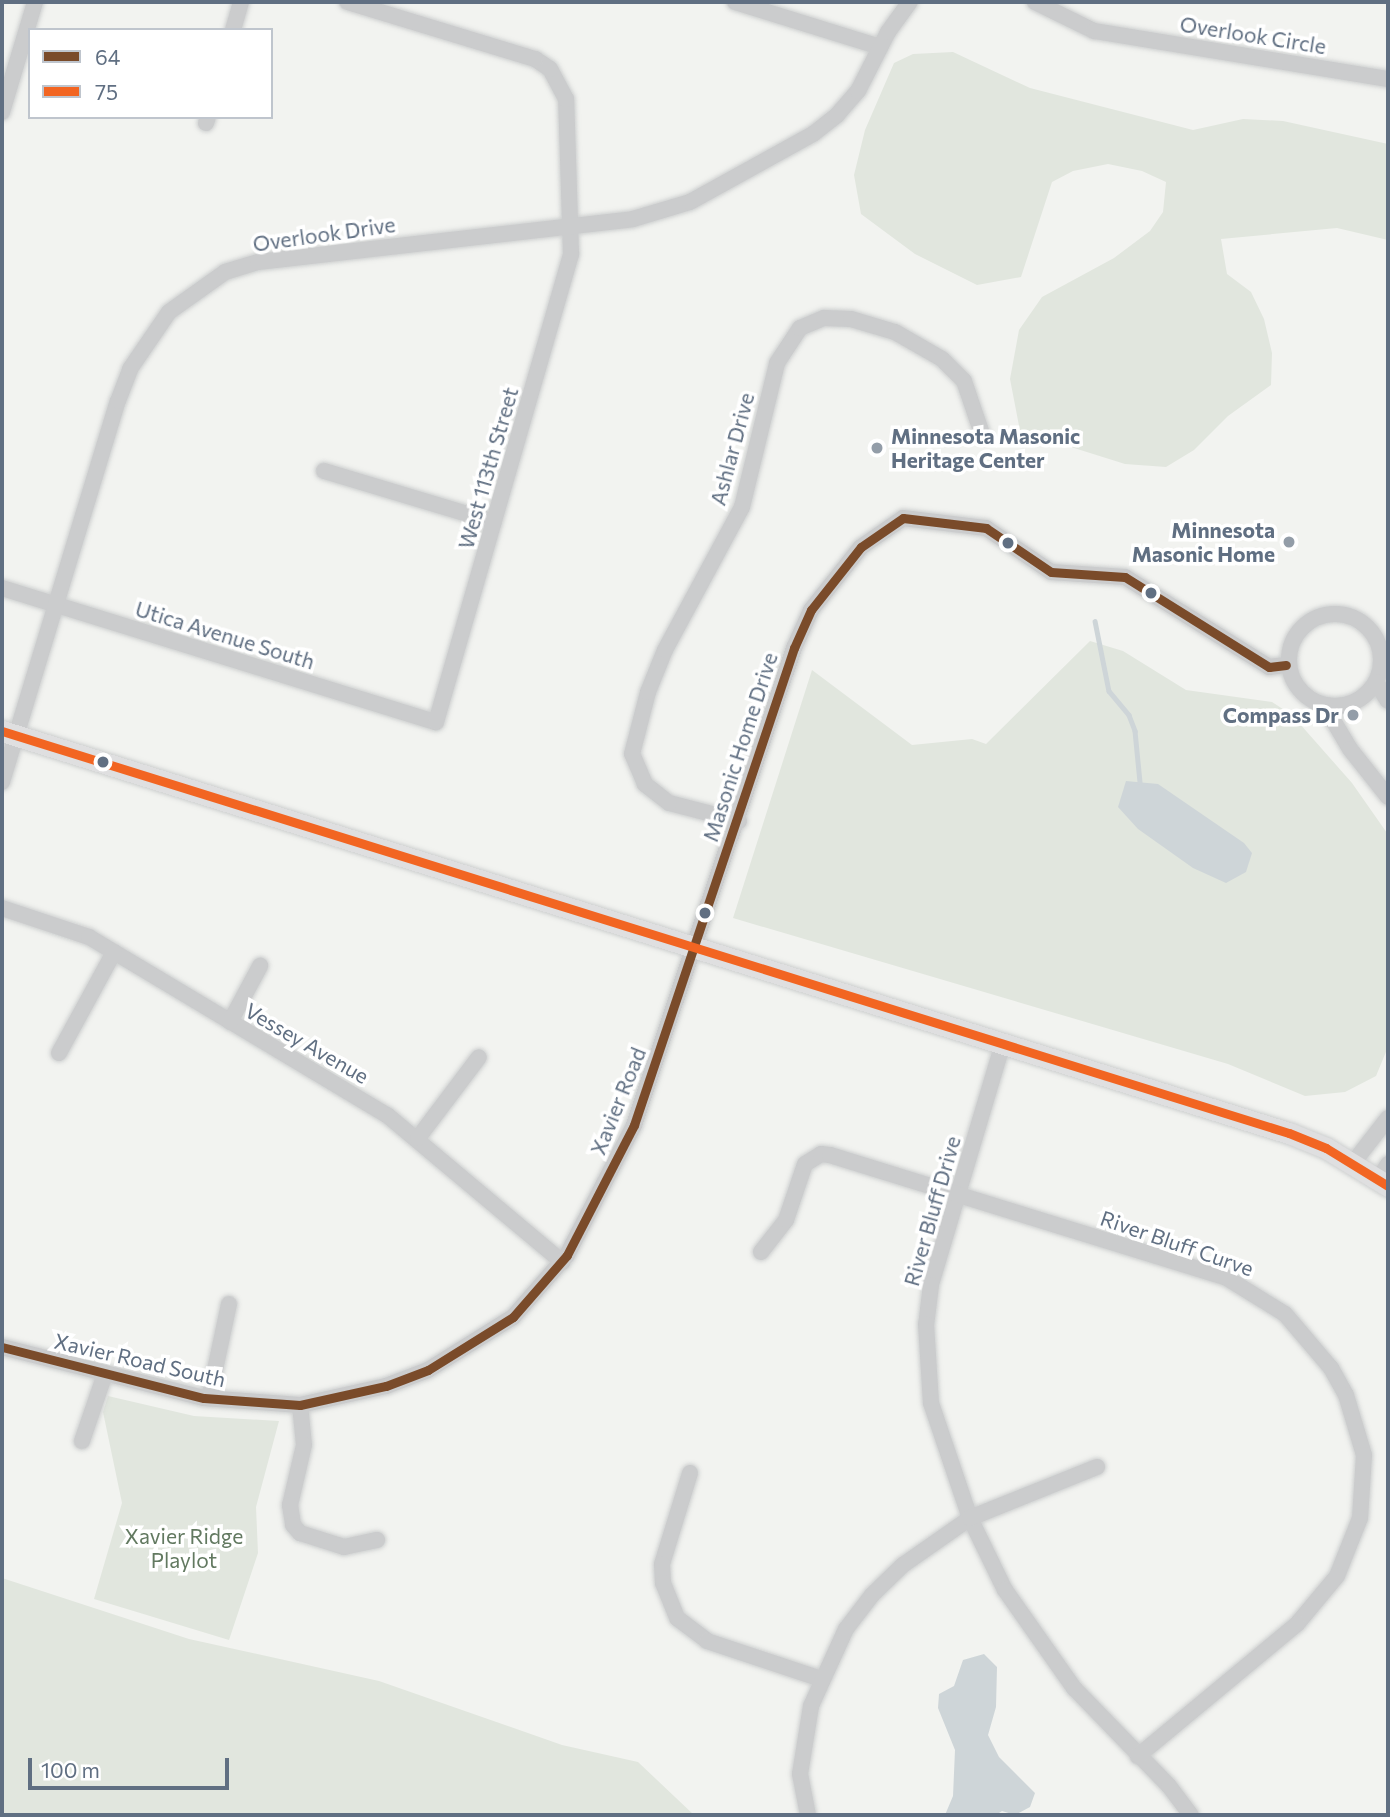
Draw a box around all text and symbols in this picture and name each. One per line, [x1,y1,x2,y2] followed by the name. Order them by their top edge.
[1178,11,1328,59] street label: Overlook Circle
[28,28,273,119] legend
[95,44,120,69] text: 64
[95,79,118,104] text: 75
[251,212,397,256] street label: Overlook Drive
[453,384,523,552] street label: West 113th Street
[705,390,759,508] street label: Ashlar Drive
[891,423,1080,473] place label: Minnesota Masonic Heritage Center
[869,440,885,456] marker: Minnesota Masonic Heritage Center
[1132,517,1275,567] place label: Minnesota Masonic Home
[1281,534,1297,550] marker: Minnesota Masonic Home
[1001,536,1015,550] unlabelled marker
[1144,586,1158,600] unlabelled marker
[132,596,318,674] street label: Utica Avenue South
[698,649,782,845] street label: Masonic Home Drive
[1223,702,1339,728] place label: Compass Dr
[1345,707,1361,723] marker: Compass Dr
[96,755,110,769] unlabelled marker
[698,906,712,920] unlabelled marker
[241,997,373,1089] street label: Vessey Avenue
[585,1044,651,1158] street label: Xavier Road
[899,1133,965,1289] street label: River Bluff Drive
[1097,1205,1257,1281] street label: River Bluff Curve
[52,1328,228,1392] street label: Xavier Road South
[125,1523,243,1573] park label: Xavier Ridge Playlot
[32,1744,233,1788] scale bar
[41,1757,100,1782] text: 100 m

